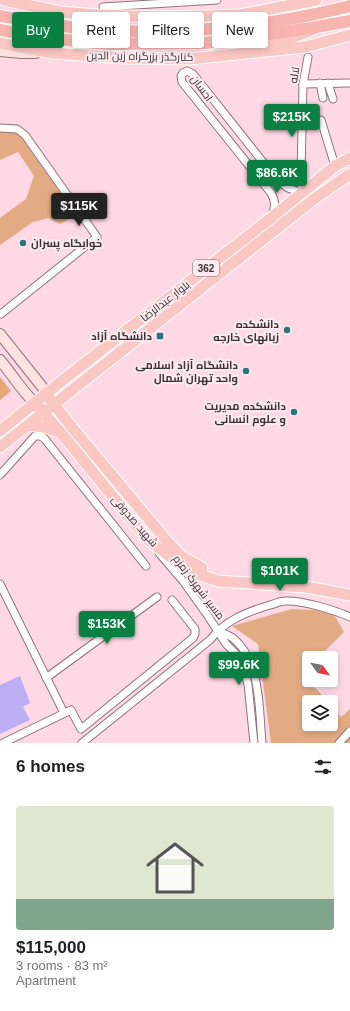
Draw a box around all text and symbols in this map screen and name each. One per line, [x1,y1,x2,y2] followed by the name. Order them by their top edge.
[12,12,64,48] chip: Buy
[72,12,130,48] chip: Rent
[138,12,204,48] chip: Filters
[212,12,268,48] chip: New
[86,49,194,64] street label: کنارگذر بزرگراه زین الدین
[287,66,301,84] street label: لاله
[188,73,215,104] street label: احسان
[264,104,320,138] pin: $215K
[273,109,311,124] text: $215K
[244,160,310,194] pin: $86.6K
[256,165,298,180] text: $86.6K
[51,193,107,227] pin: $115K
[60,198,98,213] text: $115K
[31,237,102,252] place label: خوابگاه پسران
[18,238,28,248] marker: خوابگاه پسران
[193,260,219,276] road number: 362
[138,278,193,325] street label: بلوار عبدالرضا
[213,318,279,345] place label: دانشکده زبانهای خارجه
[282,325,292,335] marker: دانشکده زبانهای خارجه
[91,330,152,343] place label: دانشگاه آزاد
[155,331,165,341] marker: دانشگاه آزاد
[135,359,238,386] place label: دانشگاه آزاد اسلامی واحد تهران شمال
[241,366,251,376] marker: دانشگاه آزاد اسلامی واحد تهران شمال
[205,400,286,427] place label: دانشکده مدیریت و علوم انسانی
[289,407,299,417] marker: دانشکده مدیریت و علوم انسانی
[109,493,160,550] street label: شهید صدوقی
[169,552,227,623] street label: مسیر شهرک زمزم
[252,558,308,592] pin: $101K
[261,563,299,578] text: $101K
[79,611,135,645] pin: $153K
[88,616,126,631] text: $153K
[302,651,338,687] north arrow
[302,651,338,731] map controls
[206,652,272,686] pin: $99.6K
[218,657,260,672] text: $99.6K
[302,695,338,731] button: layers
[312,756,334,778] icon: filters
[16,757,85,776] text: 6 homes
[139,832,211,904] icon: home
[16,938,86,957] text: $115,000
[16,958,108,973] text: 3 rooms · 83 m²
[16,973,76,988] text: Apartment

